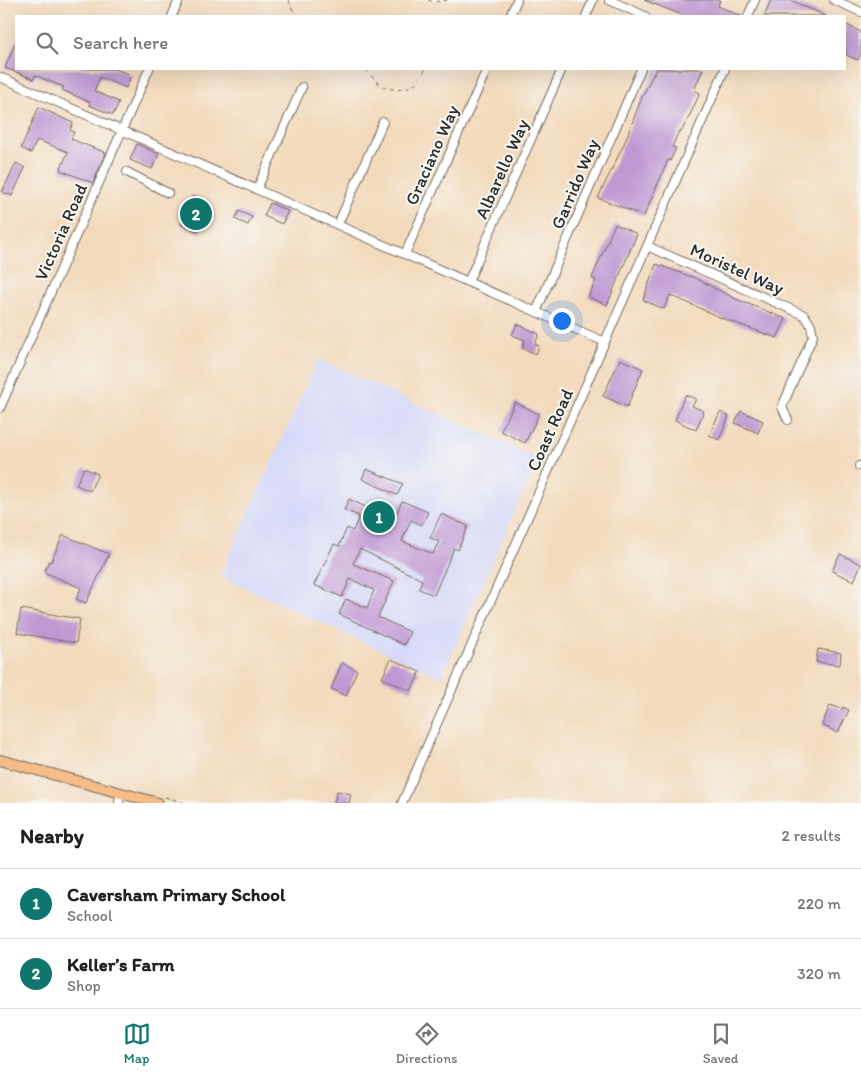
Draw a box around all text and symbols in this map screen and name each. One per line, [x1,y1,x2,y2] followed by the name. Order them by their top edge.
[15,15,846,70] search box
[33,29,61,57] icon: search
[73,31,168,54] text: Search here
[400,101,464,208] street label: Graciano Way
[470,115,534,222] street label: Albarello Way
[546,135,604,232] street label: Garrido Way
[30,180,92,284] street label: Victoria Road
[180,195,212,233] pin: 2
[687,239,788,300] street label: Moristel Way
[549,308,575,334] your location
[522,385,578,475] street label: Coast Road
[363,498,395,536] pin: 1
[20,823,84,848] text: Nearby
[781,826,841,845] text: 2 results
[67,883,285,906] text: Caversham Primary School
[32,894,40,913] text: 1
[797,894,841,913] text: 220 m
[67,906,113,925] text: School
[67,953,175,976] text: Keller’s Farm
[32,964,40,983] text: 2
[797,964,841,983] text: 320 m
[67,976,101,995] text: Shop
[123,1020,151,1067] tab: Map
[396,1020,457,1067] tab: Directions
[703,1020,738,1067] tab: Saved

